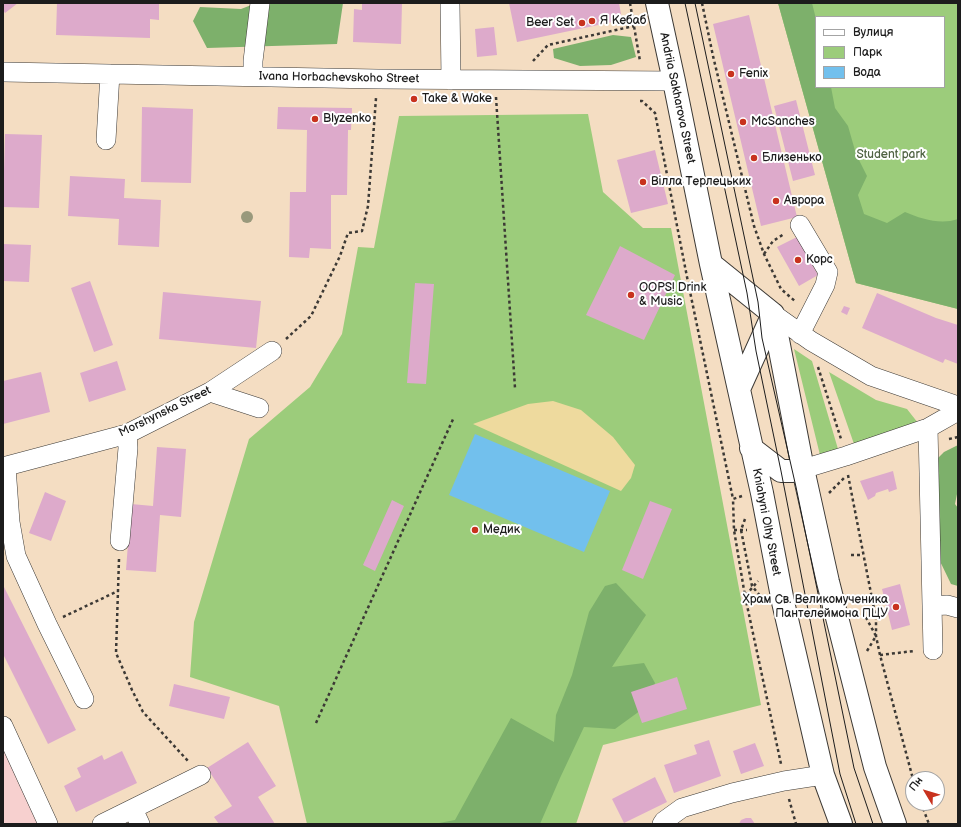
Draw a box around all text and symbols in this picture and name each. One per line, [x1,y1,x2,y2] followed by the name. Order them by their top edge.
[600,14,646,28] place label: Я Кебаб
[526,16,574,30] place label: Beer Set
[587,16,597,26] marker: Я Кебаб
[815,16,945,88] legend
[577,18,587,28] marker: Beer Set
[853,25,893,40] text: Вулиця
[656,31,698,165] street label: Andriia Sakharova Street
[853,45,882,60] text: Парк
[853,65,881,80] text: Вода
[739,67,768,81] place label: Fenix
[259,69,419,87] street label: Ivana Horbachevskoho Street
[726,69,736,79] marker: Fenix
[422,92,492,106] place label: Take & Wake
[409,94,419,104] marker: Take & Wake
[323,112,371,126] place label: Blyzenko
[310,114,320,124] marker: Blyzenko
[751,115,815,129] place label: McSanches
[738,117,748,127] marker: McSanches
[856,148,926,162] park label: Student park
[762,151,821,165] place label: Близенько
[749,153,759,163] marker: Близенько
[651,175,751,189] place label: Вілла Терлецьких
[638,177,648,187] marker: Вілла Терлецьких
[784,194,824,208] place label: Аврора
[771,196,781,206] marker: Аврора
[806,253,833,267] place label: Корс
[793,255,803,265] marker: Корс
[639,281,706,309] place label: OOPS! Drink & Music
[626,290,636,300] marker: OOPS! Drink & Music
[117,383,213,441] street label: Morshynska Street
[749,467,783,577] street label: Kniahyni Olhy Street
[483,523,520,537] place label: Медик
[470,525,480,535] marker: Медик
[742,593,888,621] place label: Храм Св. Великомученика Пантелеймона ПЦУ
[891,602,901,612] marker: Храм Св. Великомученика Пантелеймона ПЦУ
[905,771,945,811] north arrow
[906,774,926,794] text: Пн

